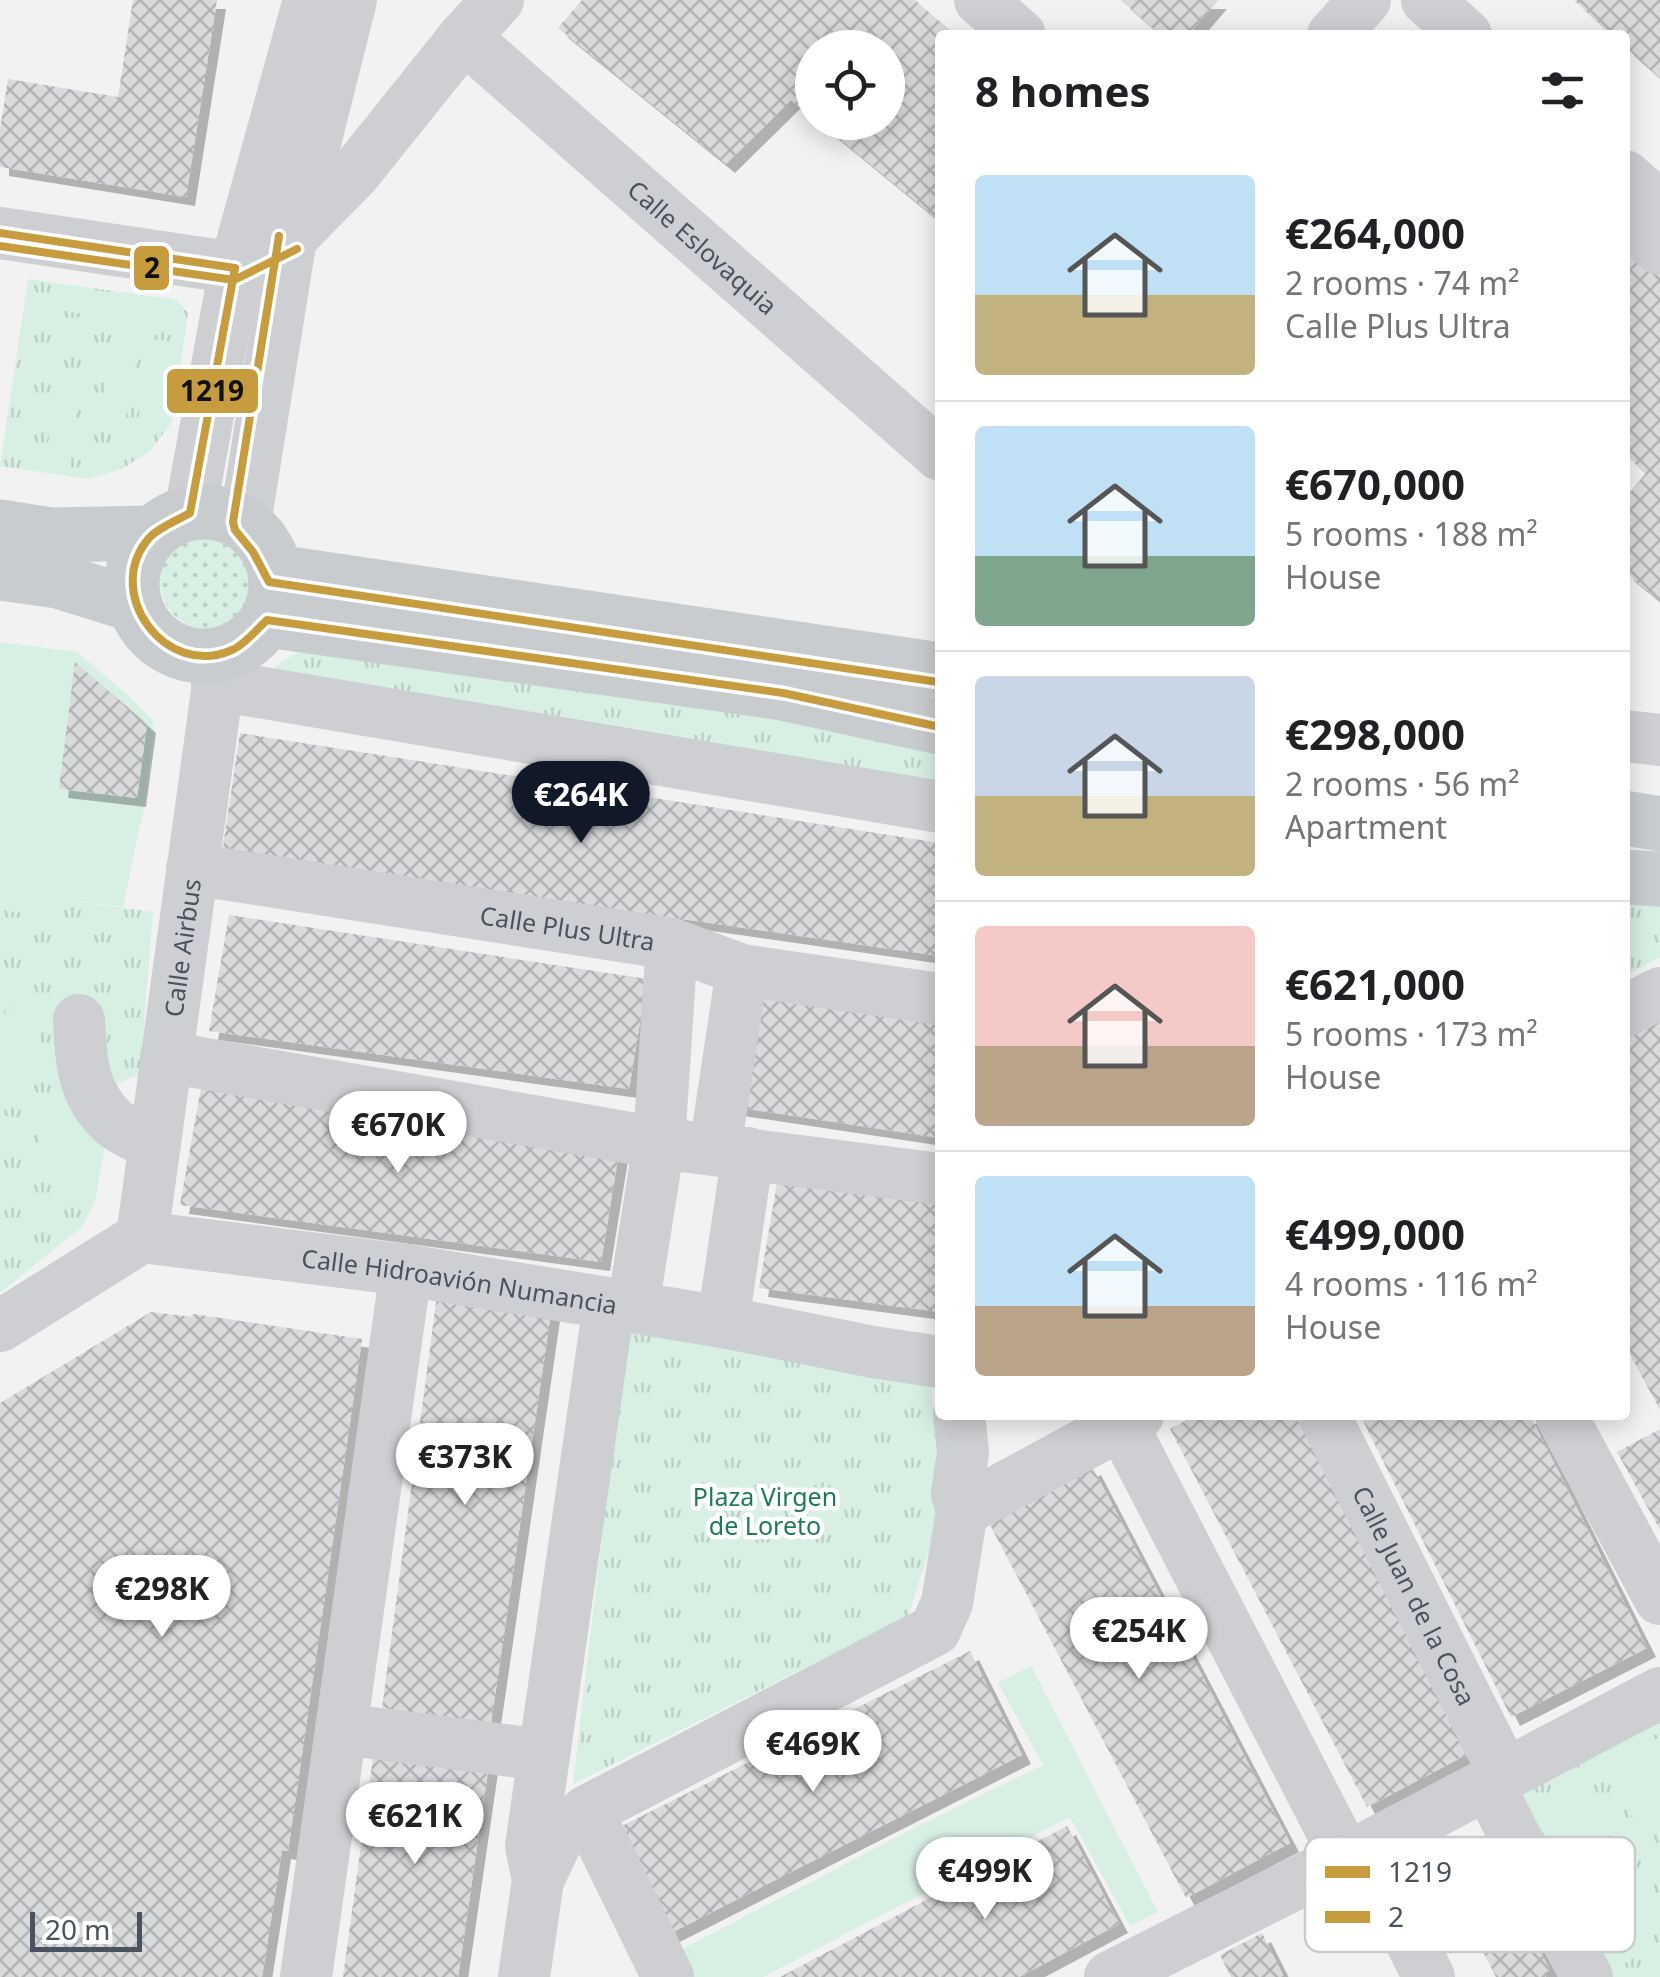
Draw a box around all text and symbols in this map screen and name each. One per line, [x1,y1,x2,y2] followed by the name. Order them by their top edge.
[795,30,905,140] map controls
[795,30,905,140] button: locate
[975,62,1151,119] text: 8 homes
[1535,63,1590,118] icon: filters
[621,172,785,322] street label: Calle Eslovaquia
[1285,204,1465,261] text: €264,000
[1055,215,1175,335] icon: home
[132,244,171,292] line badge: 2
[144,248,160,286] text: 2
[1285,261,1519,304] text: 2 rooms · 74 m²
[1285,304,1511,347] text: Calle Plus Ultra
[165,367,260,415] line badge: 1219
[180,371,244,409] text: 1219
[1285,455,1465,512] text: €670,000
[1055,466,1175,586] icon: home
[1285,512,1538,555] text: 5 rooms · 188 m²
[1285,555,1381,598] text: House
[1285,705,1465,762] text: €298,000
[1055,716,1175,836] icon: home
[511,761,651,846] pin: €264K
[1285,762,1519,805] text: 2 rooms · 56 m²
[534,772,628,815] text: €264K
[1285,805,1447,848] text: Apartment
[155,877,208,1019] street label: Calle Airbus
[478,897,657,958] street label: Calle Plus Ultra
[1285,955,1465,1012] text: €621,000
[1055,966,1175,1086] icon: home
[1285,1012,1538,1055] text: 5 rooms · 173 m²
[1285,1055,1381,1098] text: House
[328,1091,468,1176] pin: €670K
[351,1102,445,1145] text: €670K
[1285,1205,1465,1262] text: €499,000
[1055,1216,1175,1336] icon: home
[300,1240,620,1321] street label: Calle Hidroavión Numancia
[1285,1262,1538,1305] text: 4 rooms · 116 m²
[1285,1305,1381,1348] text: House
[395,1423,535,1508] pin: €373K
[418,1434,512,1477] text: €373K
[693,1479,837,1542] park label: Plaza Virgen de Loreto
[1345,1480,1484,1711] street label: Calle Juan de la Cosa
[92,1555,232,1640] pin: €298K
[115,1566,209,1609] text: €298K
[1069,1597,1209,1682] pin: €254K
[1092,1608,1186,1651] text: €254K
[743,1710,883,1795] pin: €469K
[766,1721,860,1764] text: €469K
[345,1782,485,1867] pin: €621K
[368,1793,462,1836] text: €621K
[915,1837,1055,1922] pin: €499K
[1305,1837,1635,1952] legend
[938,1848,1032,1891] text: €499K
[1388,1852,1452,1890] text: 1219
[1388,1897,1404,1935] text: 2
[30,1907,142,1952] scale bar
[45,1910,111,1948] text: 20 m

